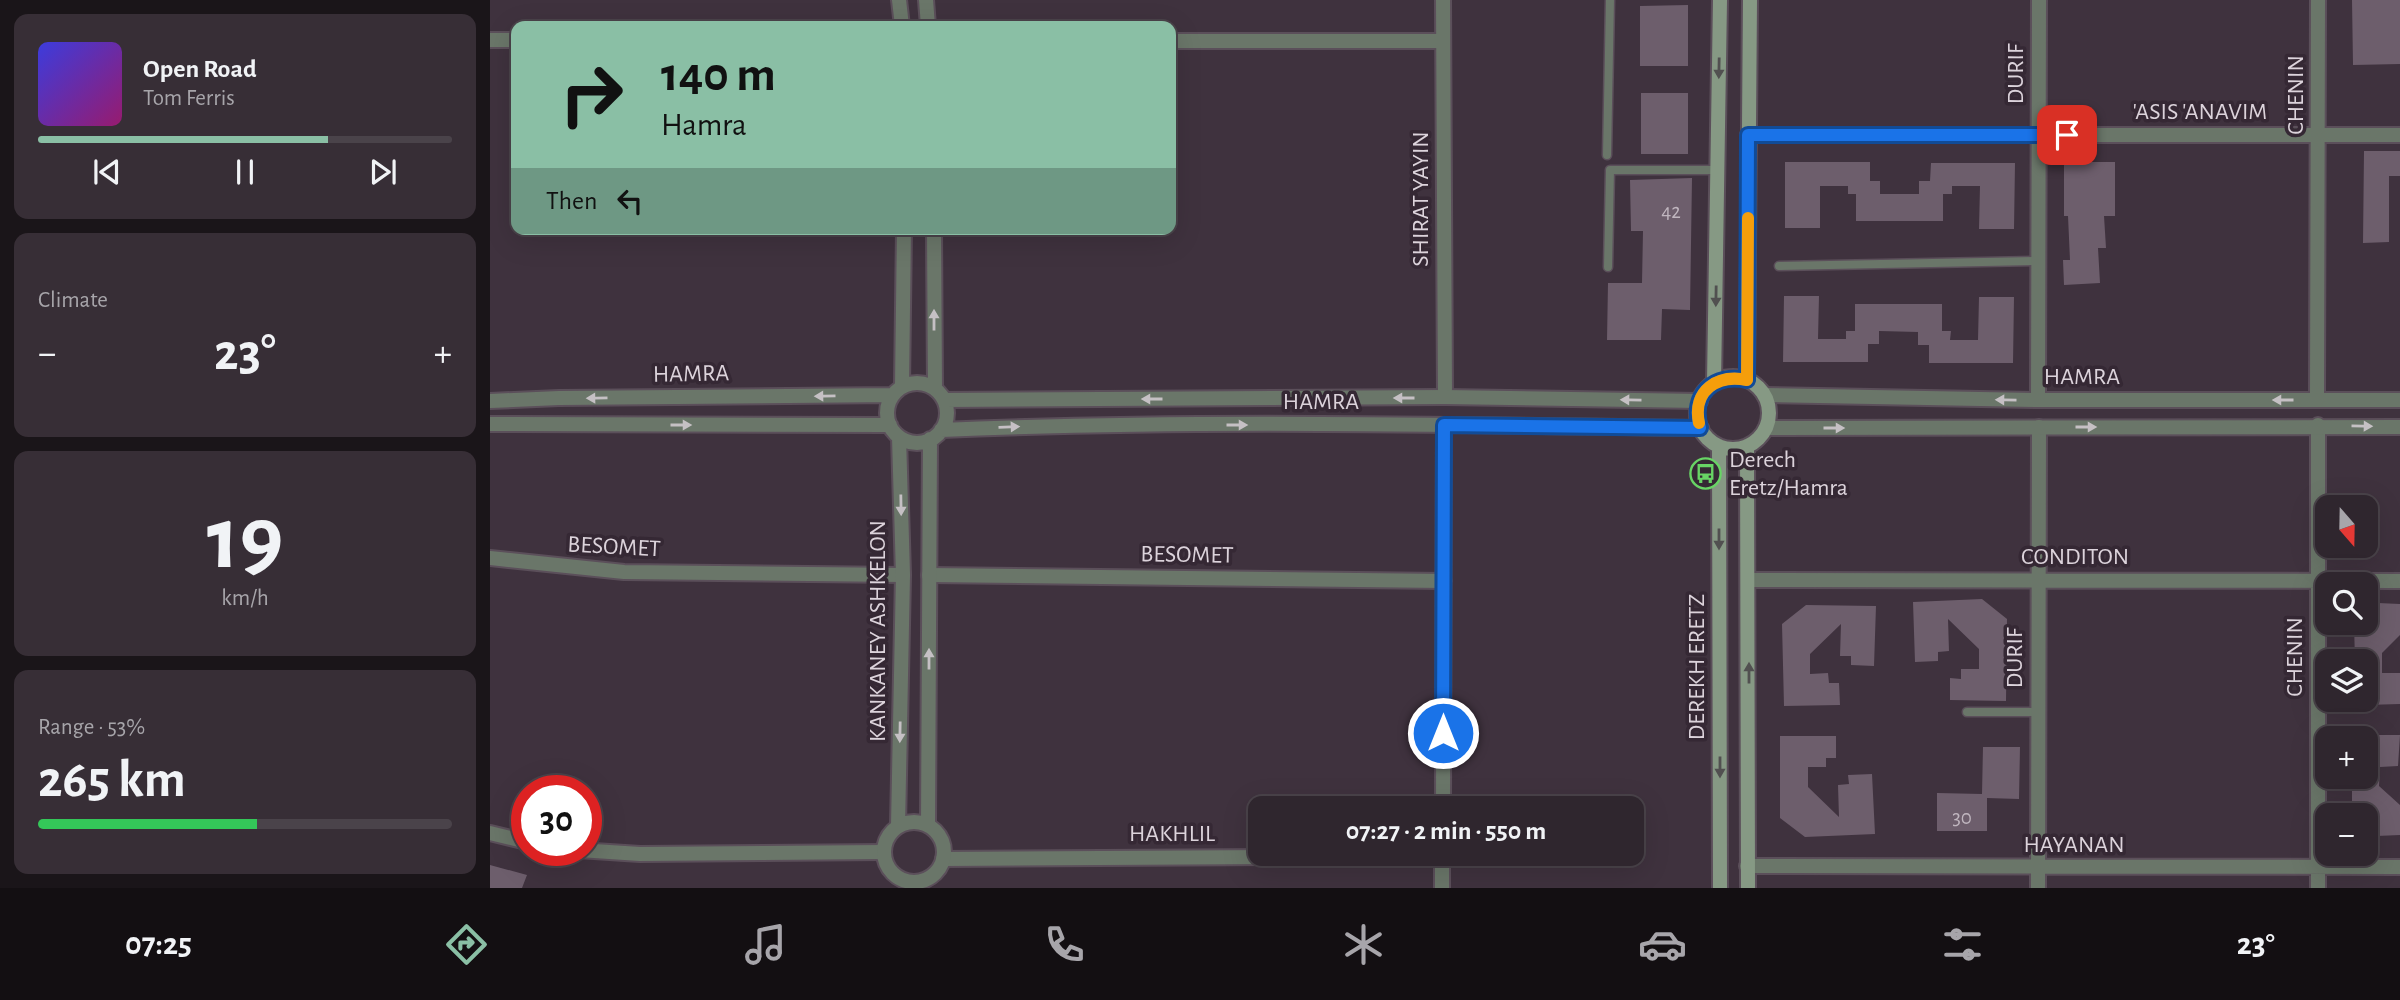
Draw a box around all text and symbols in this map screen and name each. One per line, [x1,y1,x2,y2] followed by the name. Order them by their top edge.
[2004,43,2028,104] street label: DURIF
[546,49,637,140] icon: right
[661,51,776,100] text: 140 m
[2284,55,2308,135] street label: CHENIN
[143,56,257,82] text: Open Road
[1713,57,1725,79] one-way arrow
[143,87,235,110] text: Tom Ferris
[2133,100,2267,124] street label: 'ASIS 'ANAVIM
[2037,105,2097,165] pin
[661,109,747,141] text: Hamra
[2048,116,2086,154] icon: arrive
[1409,131,1433,267] street label: SHIRAT YAYIN
[88,153,126,191] icon: previous
[226,153,264,191] icon: pause
[364,153,402,191] icon: next
[611,182,649,220] icon: left
[546,188,597,214] text: Then
[1661,201,1681,222] house number: 42
[1710,285,1721,307] one-way arrow
[38,289,108,312] text: Climate
[928,309,940,331] one-way arrow
[214,327,276,379] text: 23°
[38,335,56,373] text: −
[434,335,452,373] text: +
[653,361,730,387] street label: HAMRA
[2044,365,2120,389] street label: HAMRA
[813,390,835,402] one-way arrow
[1283,390,1359,414] street label: HAMRA
[586,392,608,404] one-way arrow
[1393,392,1415,404] one-way arrow
[1141,393,1163,405] one-way arrow
[1620,394,1642,406] one-way arrow
[1995,394,2017,405] one-way arrow
[2272,394,2294,406] one-way arrow
[670,419,692,430] one-way arrow
[1226,419,1248,431] one-way arrow
[2352,420,2374,432] one-way arrow
[2075,421,2097,433] one-way arrow
[998,422,1020,433] one-way arrow
[1823,422,1845,434] one-way arrow
[1729,448,1848,500] place label: Derech Eretz/Hamra
[1689,457,1723,491] bus stop icon: Derech Eretz/Hamra
[207,494,283,585] text: 19
[895,494,907,516] one-way arrow
[2315,495,2378,558] north arrow
[2315,495,2378,866] map controls
[866,520,890,742] street label: KANKANEY ASHKELON
[1713,528,1725,550] one-way arrow
[567,533,661,561] street label: BESOMET
[1140,542,1234,568] street label: BESOMET
[2021,545,2129,569] street label: CONDITON
[2315,572,2378,635] button: search
[221,587,269,610] text: km/h
[1685,594,1709,740] street label: DEREKH ERETZ
[2283,617,2307,697] street label: CHENIN
[2003,627,2027,688] street label: DURIF
[923,647,935,669] one-way arrow
[2315,649,2378,712] button: layers
[1743,662,1754,684] one-way arrow
[1406,696,1480,770] position arrow
[38,716,145,739] text: Range · 53%
[894,722,906,744] one-way arrow
[2315,726,2378,789] button: +
[38,754,186,806] text: 265 km
[1714,756,1726,778] one-way arrow
[511,775,602,866] speed limit sign: 30
[2315,803,2378,866] button: −
[1952,807,1972,828] house number: 30
[1346,818,1546,844] text: 07:27 · 2 min · 550 m
[1129,822,1215,846] street label: HAKHLIL
[2023,833,2125,857] street label: HAYANAN
[442,920,491,969] icon: directions
[741,920,790,969] icon: music
[1040,920,1089,969] icon: phone
[1339,920,1388,969] icon: climate
[1638,920,1687,969] icon: car
[1938,920,1987,969] icon: filters
[125,928,192,960] text: 07:25
[2237,928,2275,960] text: 23°

